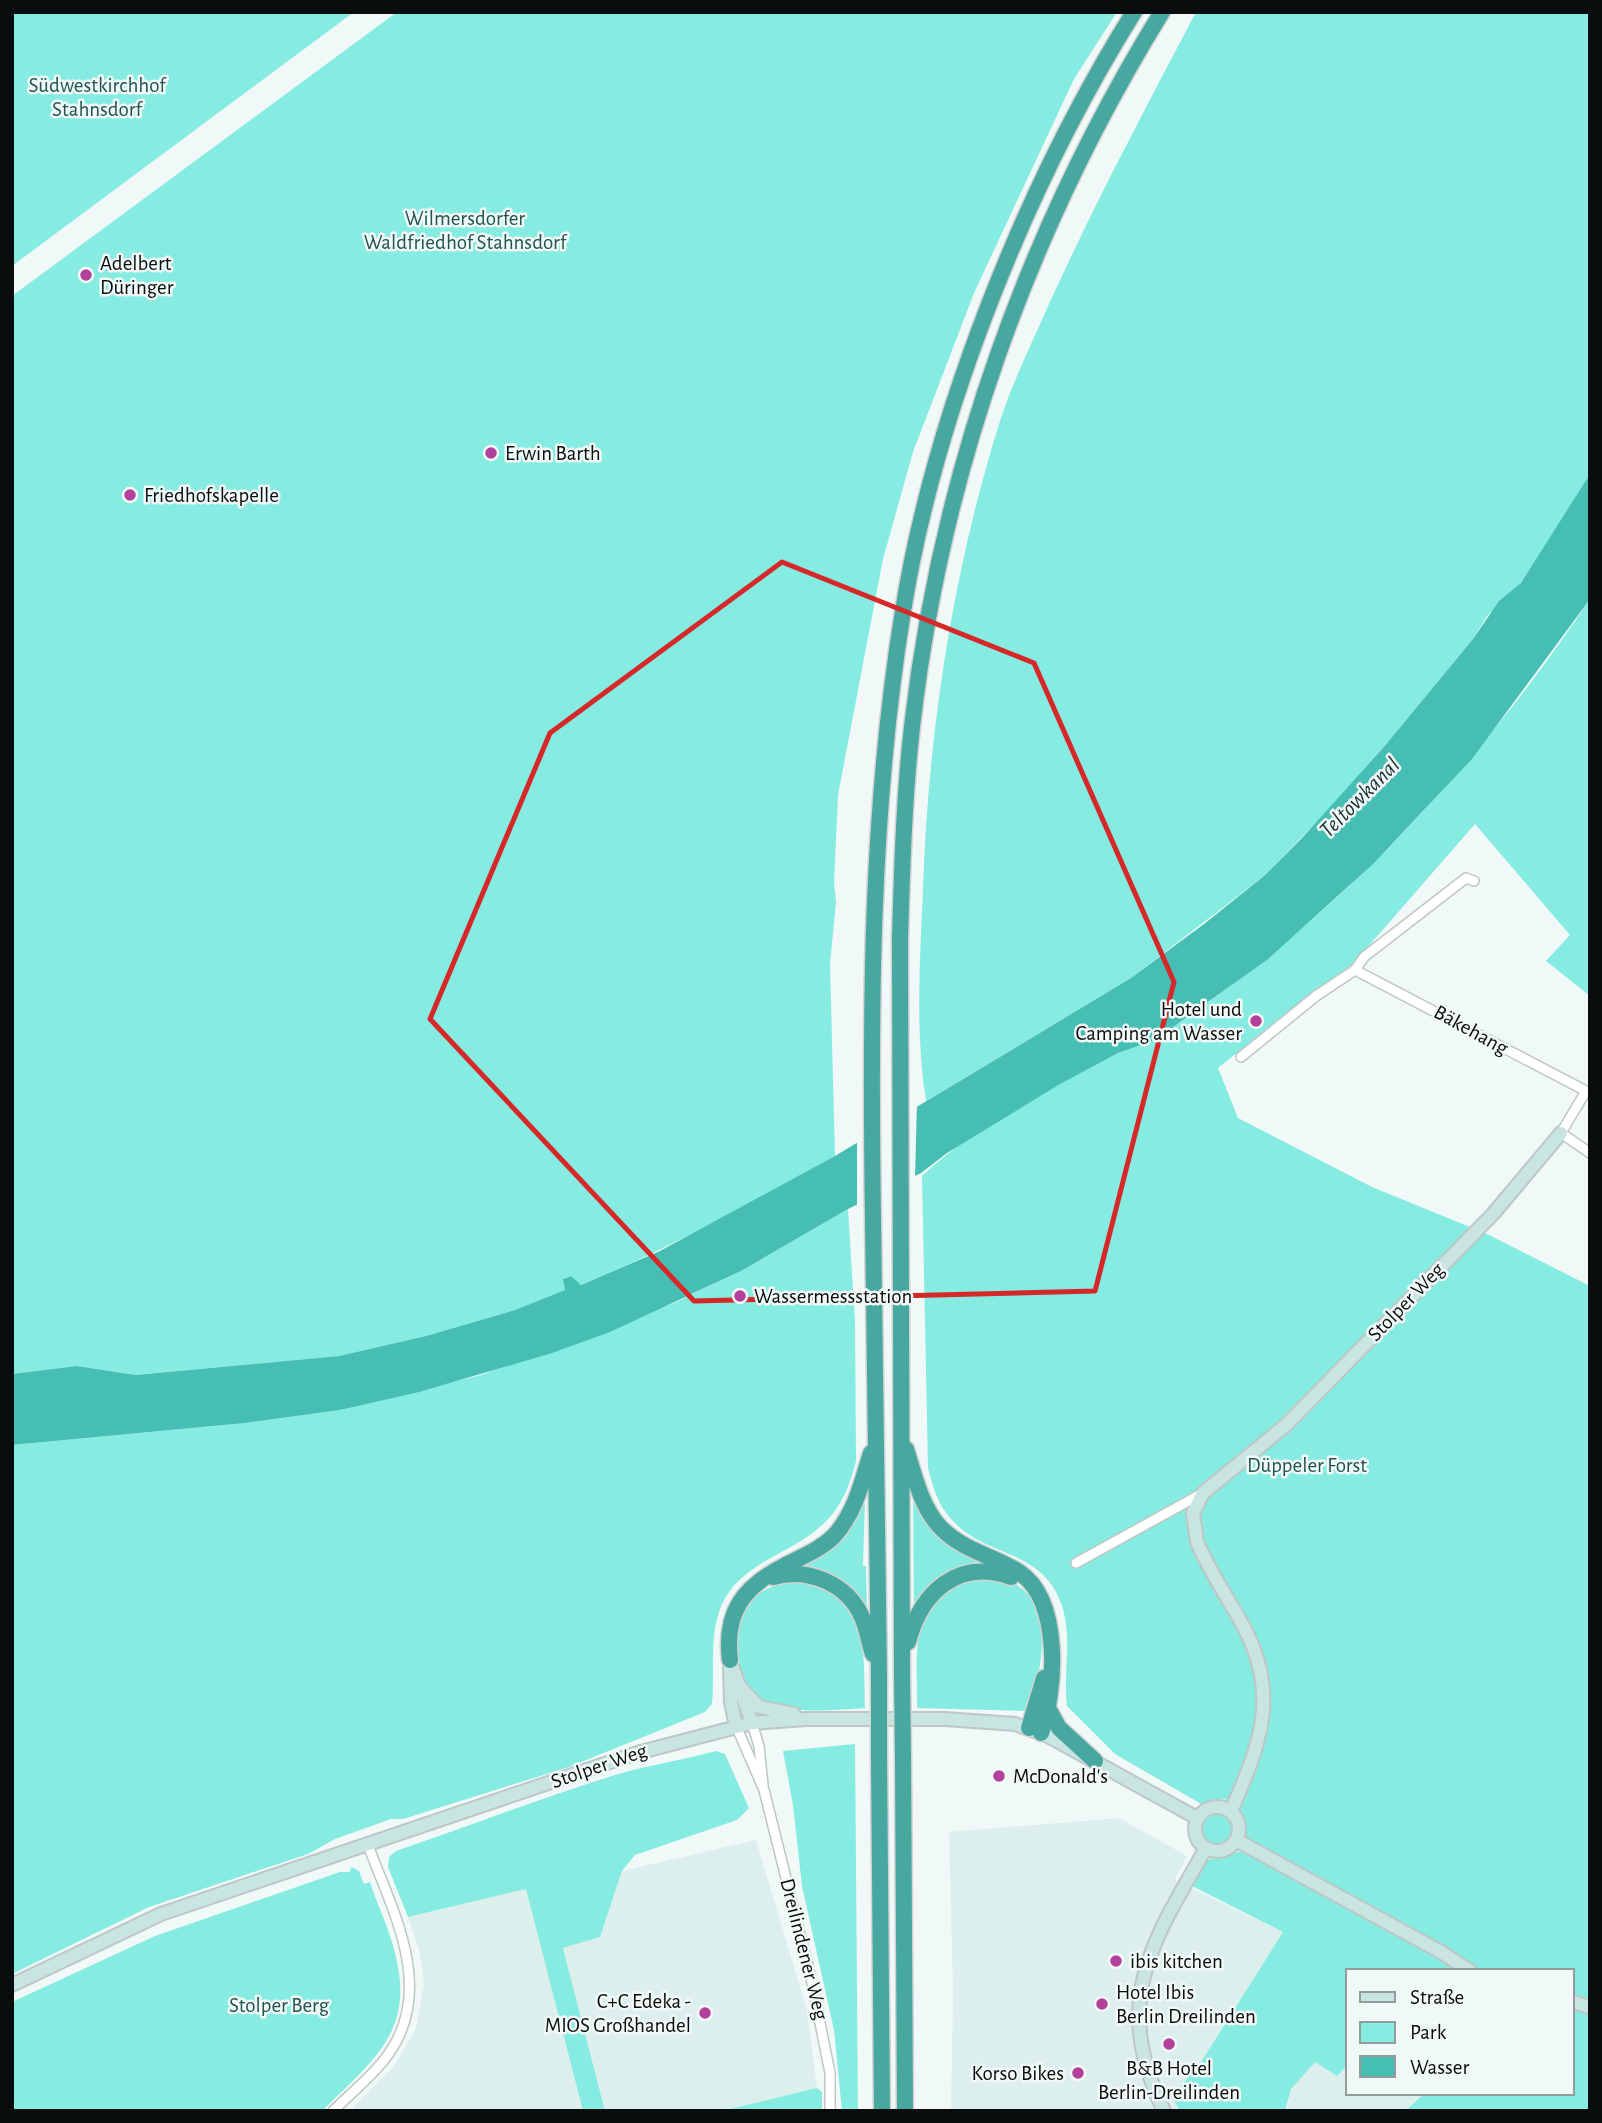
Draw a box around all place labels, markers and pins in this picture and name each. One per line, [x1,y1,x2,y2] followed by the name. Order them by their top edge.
[100,253,174,298] place label: Adelbert Düringer
[78,267,94,283] marker: Adelbert Düringer
[505,443,601,464] place label: Erwin Barth
[483,445,499,461] marker: Erwin Barth
[144,485,279,506] place label: Friedhofskapelle
[122,487,138,503] marker: Friedhofskapelle
[1075,999,1242,1044] place label: Hotel und Camping am Wasser
[1248,1013,1264,1029] marker: Hotel und Camping am Wasser
[754,1286,912,1307] place label: Wassermessstation
[732,1288,748,1304] marker: Wassermessstation
[1013,1766,1108,1787] place label: McDonald's
[991,1768,1007,1784] marker: McDonald's
[1130,1951,1223,1972] place label: ibis kitchen
[1108,1953,1124,1969] marker: ibis kitchen
[1116,1982,1256,2027] place label: Hotel Ibis Berlin Dreilinden
[545,1991,691,2036] place label: C+C Edeka - MIOS Großhandel
[1094,1996,1110,2012] marker: Hotel Ibis Berlin Dreilinden
[697,2005,713,2021] marker: C+C Edeka - MIOS Großhandel
[1161,2036,1177,2052] marker: B&B Hotel Berlin-Dreilinden
[1098,2058,1240,2103] place label: B&B Hotel Berlin-Dreilinden
[972,2063,1064,2084] place label: Korso Bikes
[1070,2065,1086,2081] marker: Korso Bikes

